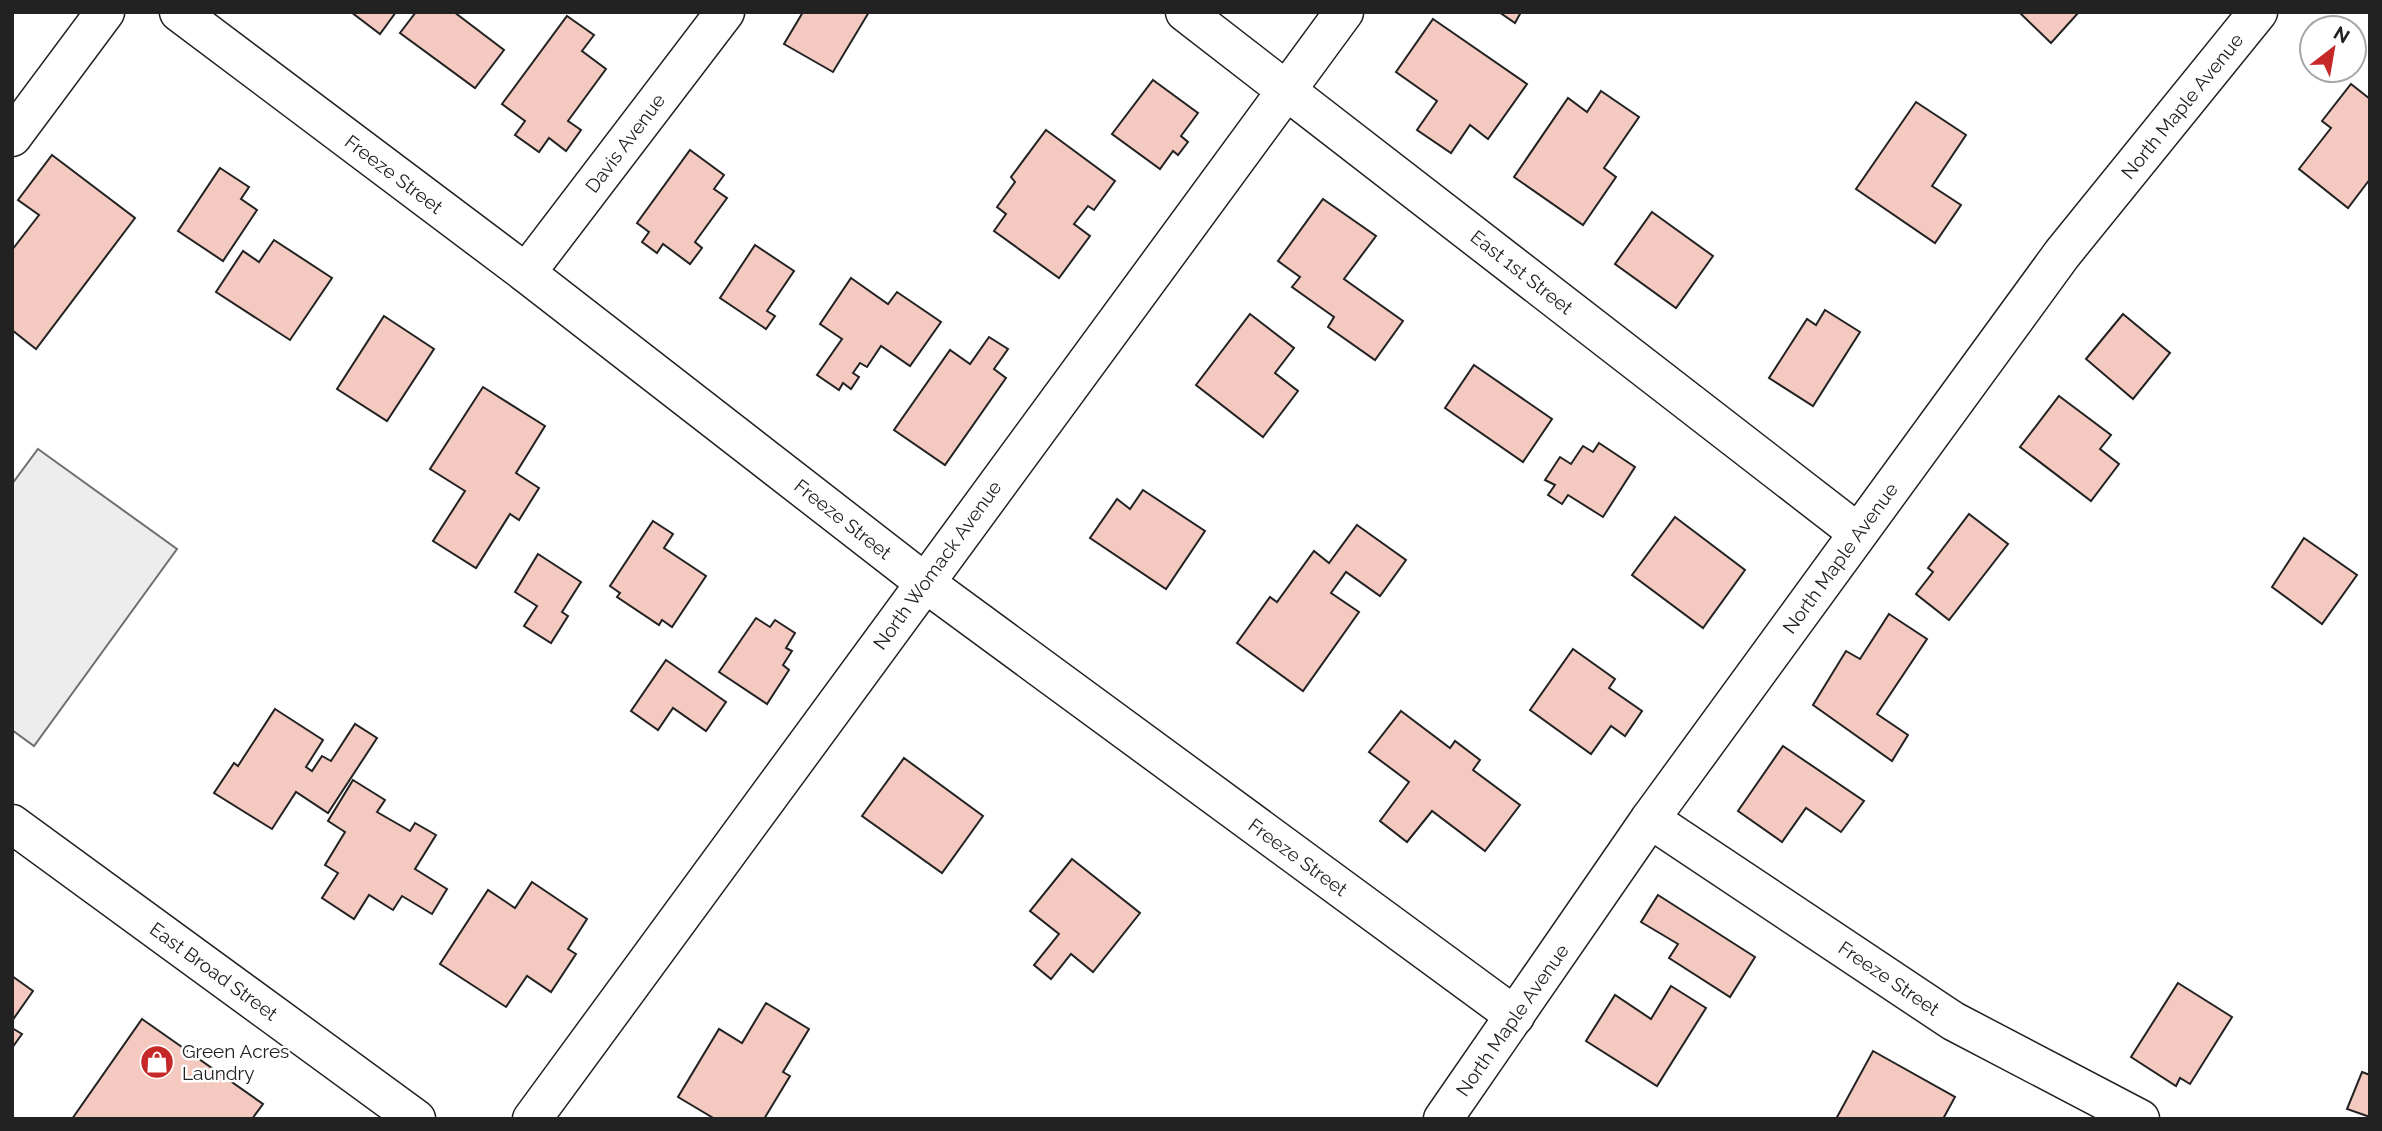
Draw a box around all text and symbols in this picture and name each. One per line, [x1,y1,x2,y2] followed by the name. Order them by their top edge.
[2298,14,2368,84] north arrow
[2330,21,2354,48] text: N
[2117,29,2247,183] street label: North Maple Avenue
[581,89,669,197] street label: Davis Avenue
[341,130,448,218] street label: Freeze Street
[1467,225,1578,319] street label: East 1st Street
[790,474,896,564] street label: Freeze Street
[868,476,1006,654] street label: North Womack Avenue
[1778,478,1902,638] street label: North Maple Avenue
[1244,814,1352,901] street label: Freeze Street
[146,917,283,1025] street label: East Broad Street
[1834,936,1944,1020] street label: Freeze Street
[1451,940,1573,1100] street label: North Maple Avenue
[182,1040,289,1084] place label: Green Acres Laundry
[138,1043,176,1081] shop icon: Green Acres Laundry

